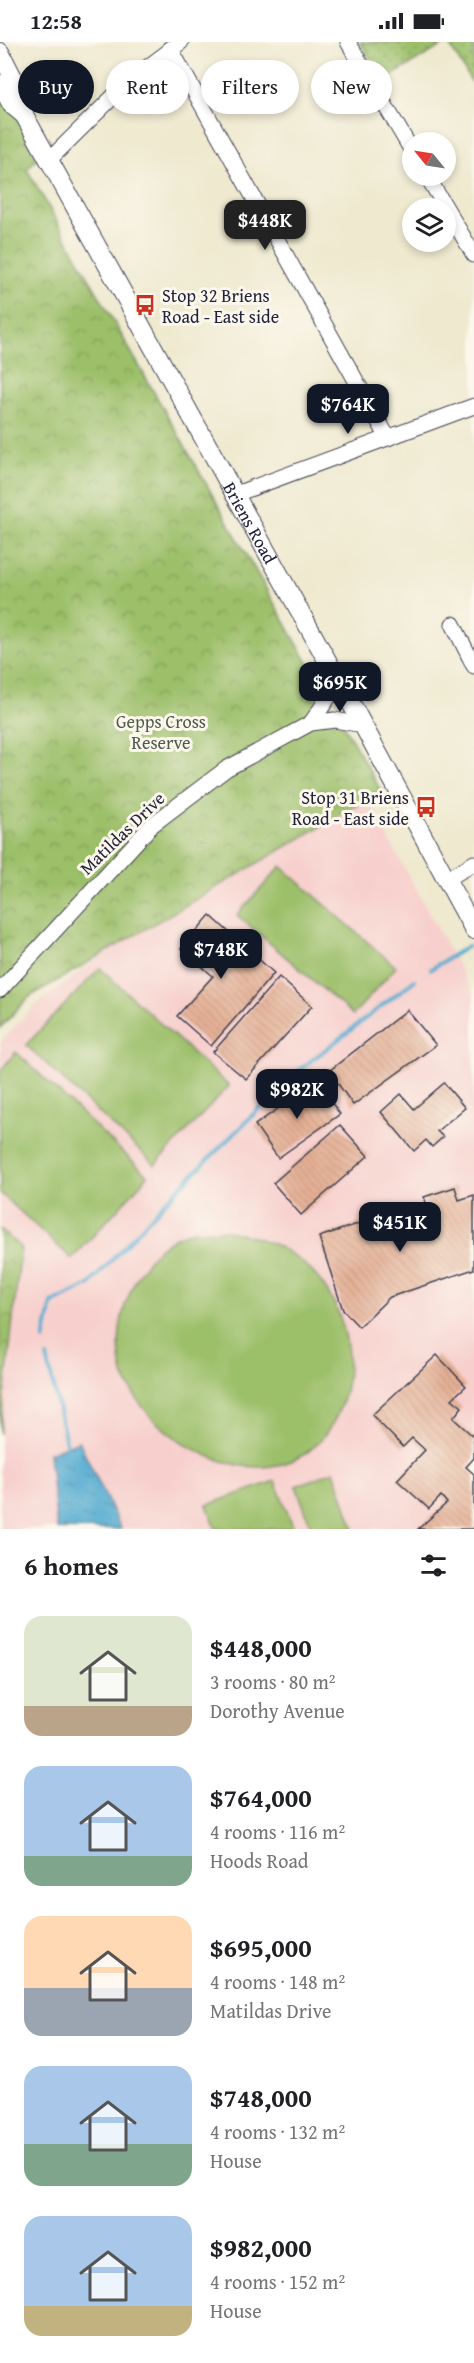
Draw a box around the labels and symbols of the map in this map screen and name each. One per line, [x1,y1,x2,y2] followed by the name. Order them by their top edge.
[402,132,456,186] north arrow
[223,200,307,251] pin: $448K
[162,282,279,330] place label: Stop 32 Briens Road - East side
[133,293,157,317] bus stop icon: Stop 32 Briens Road - East side
[306,384,390,435] pin: $764K
[217,477,284,569] street label: Briens Road
[298,662,382,713] pin: $695K
[116,708,206,756] park label: Gepps Cross Reserve
[292,784,409,832] place label: Stop 31 Briens Road - East side
[73,785,171,881] street label: Matildas Drive
[414,795,438,819] bus stop icon: Stop 31 Briens Road - East side
[179,929,263,980] pin: $748K
[255,1069,339,1120] pin: $982K
[358,1202,442,1253] pin: $451K

